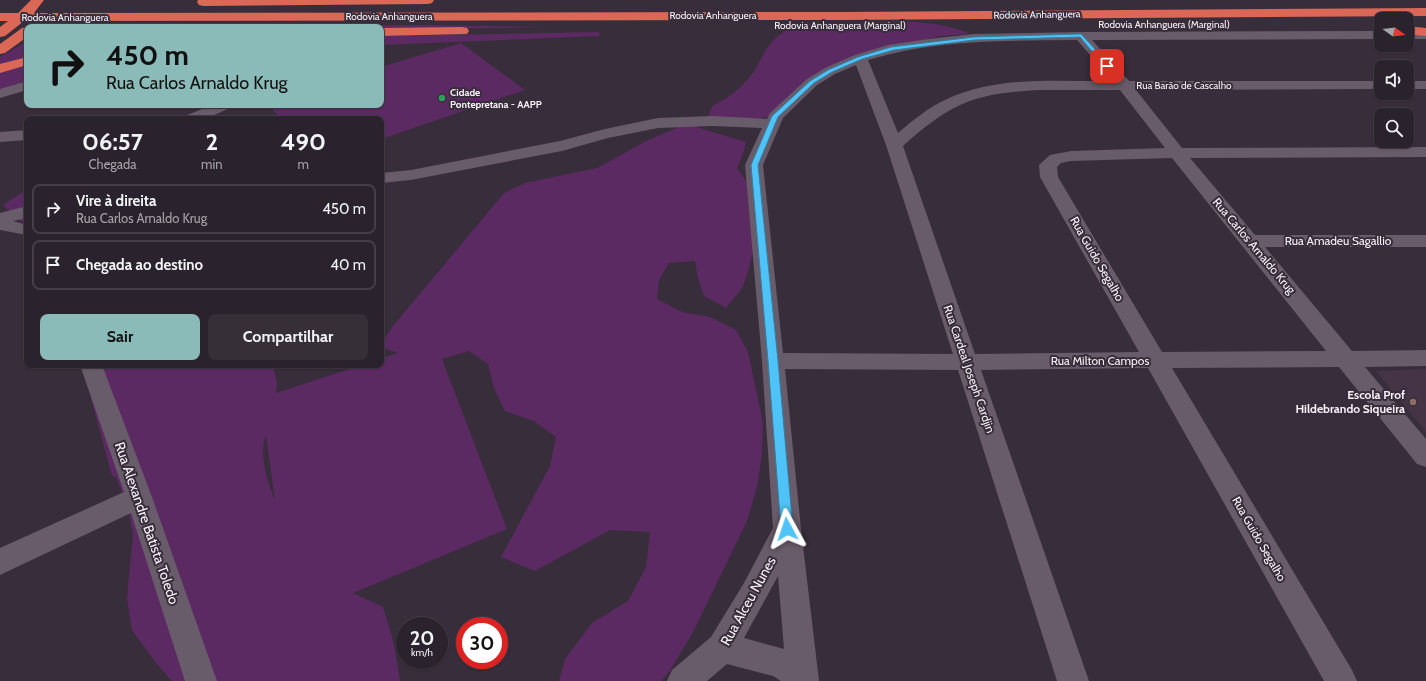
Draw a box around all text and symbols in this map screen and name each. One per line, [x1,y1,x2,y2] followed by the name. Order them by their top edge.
[993,7,1081,22] street label: Rodovia Anhanguera
[669,9,757,22] street label: Rodovia Anhanguera
[345,10,433,23] street label: Rodovia Anhanguera
[21,11,109,24] street label: Rodovia Anhanguera
[1374,12,1414,52] north arrow
[1374,12,1414,148] map controls
[1098,18,1230,31] street label: Rodovia Anhanguera (Marginal)
[774,19,906,32] street label: Rodovia Anhanguera (Marginal)
[106,38,189,72] text: 450 m
[40,40,92,92] icon: right
[1090,49,1124,83] pin
[1096,55,1118,77] icon: arrive
[1374,60,1414,100] button: sound
[106,72,288,94] text: Rua Carlos Arnaldo Krug
[1136,79,1232,92] street label: Rua Barão de Cascalho
[450,86,542,111] place label: Cidade Pontepretana - AAPP
[437,93,447,103] marker: Cidade Pontepretana - AAPP
[1374,108,1414,148] button: search
[82,127,143,156] text: 06:57
[205,127,218,156] text: 2
[281,127,326,156] text: 490
[89,156,136,172] text: Chegada
[201,156,222,172] text: min
[298,156,309,172] text: m
[76,192,157,210] text: Vire à direita
[1210,194,1300,298] street label: Rua Carlos Arnaldo Krug
[42,198,64,220] icon: right
[322,200,366,218] text: 450 m
[76,210,207,226] text: Rua Carlos Arnaldo Krug
[1067,214,1128,304] street label: Rua Guido Segalho
[1285,233,1392,248] street label: Rua Amadeu Sagallio
[42,254,64,276] icon: arrive
[76,256,203,274] text: Chegada ao destino
[330,256,366,274] text: 40 m
[940,303,999,435] street label: Rua Cardeal Joseph Cardjin
[40,314,200,360] button: Sair
[208,314,368,360] button: Compartilhar
[1051,353,1149,368] street label: Rua Milton Campos
[1295,387,1405,416] place label: Escola Prof Hildebrando Siqueira
[1408,397,1418,407] marker: Escola Prof Hildebrando Siqueira
[111,439,183,607] street label: Rua Alexandre Batista Toledo
[1229,494,1290,584] street label: Rua Guido Segalho
[766,508,808,550] position arrow
[716,553,780,649] street label: Rua Alceu Nunes
[456,617,508,669] speed limit sign: 30
[410,626,434,650] text: 20
[411,646,433,659] text: km/h

